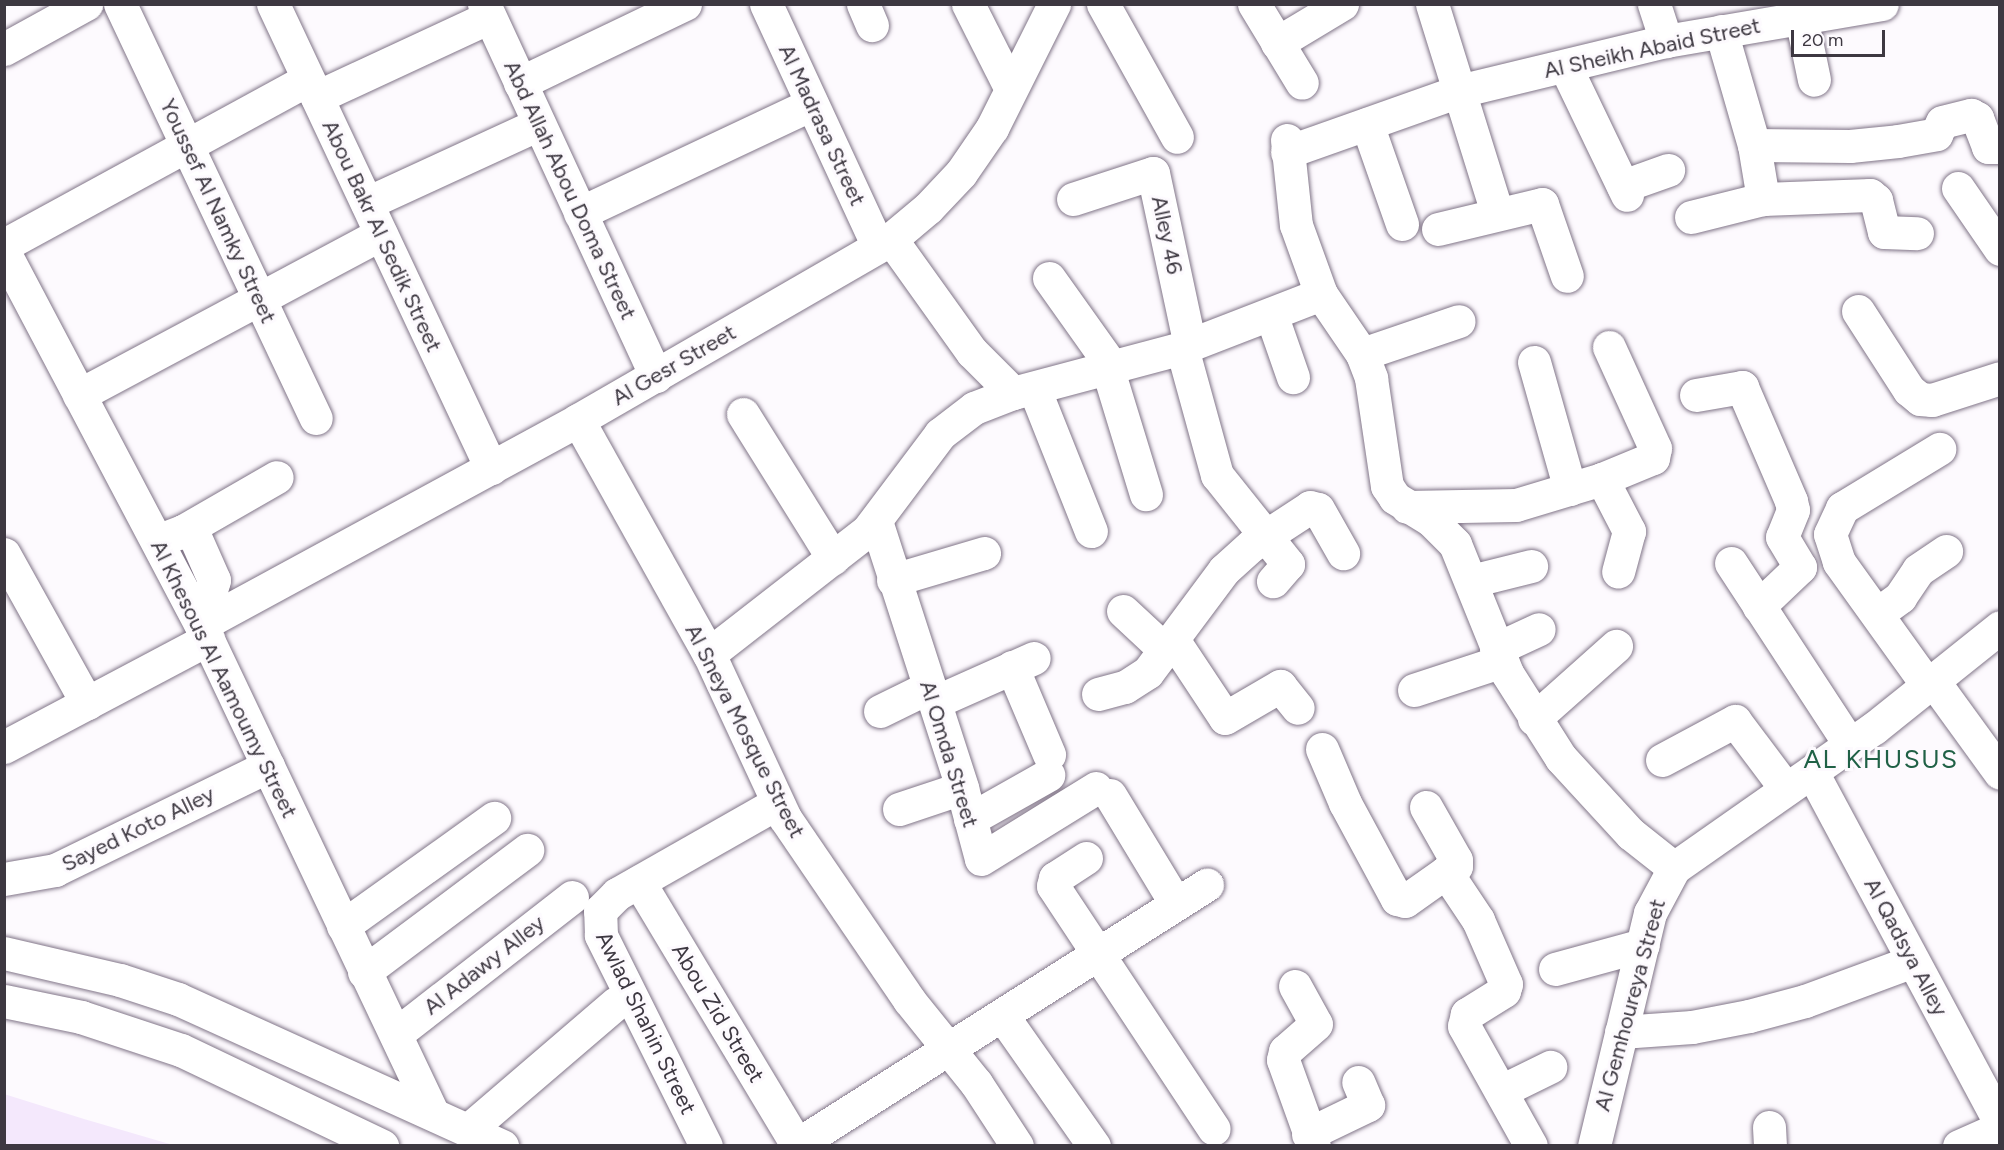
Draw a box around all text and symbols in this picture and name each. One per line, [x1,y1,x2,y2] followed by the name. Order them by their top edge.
[1541,12,1763,84] street label: Al Sheikh Abaid Street
[1794,18,1888,56] scale bar
[1802,29,1843,51] text: 20 m
[773,40,871,210] street label: Al Madrasa Street
[498,56,642,324] street label: Abd Allah Abou Doma Street
[154,95,282,327] street label: Youssef Al Namky Street
[317,116,447,356] street label: Abou Bakr Al Sedik Street
[1146,193,1188,277] street label: Alley 46
[607,319,741,411] street label: Al Gesr Street
[145,536,303,822] street label: Al Khesous Al Aamoumy Street
[680,620,810,842] street label: Al Sneya Mosque Street
[914,677,984,831] street label: Al Omda Street
[1803,744,1959,776] district label: AL KHUSUS
[57,781,219,877] street label: Sayed Koto Alley
[1859,873,1953,1021] street label: Al Qadsya Alley
[1589,896,1671,1114] street label: Al Gemhoureya Street
[418,910,550,1020] street label: Al Adawy Alley
[590,927,702,1119] street label: Awlad Shahin Street
[666,939,770,1087] street label: Abou Zid Street

